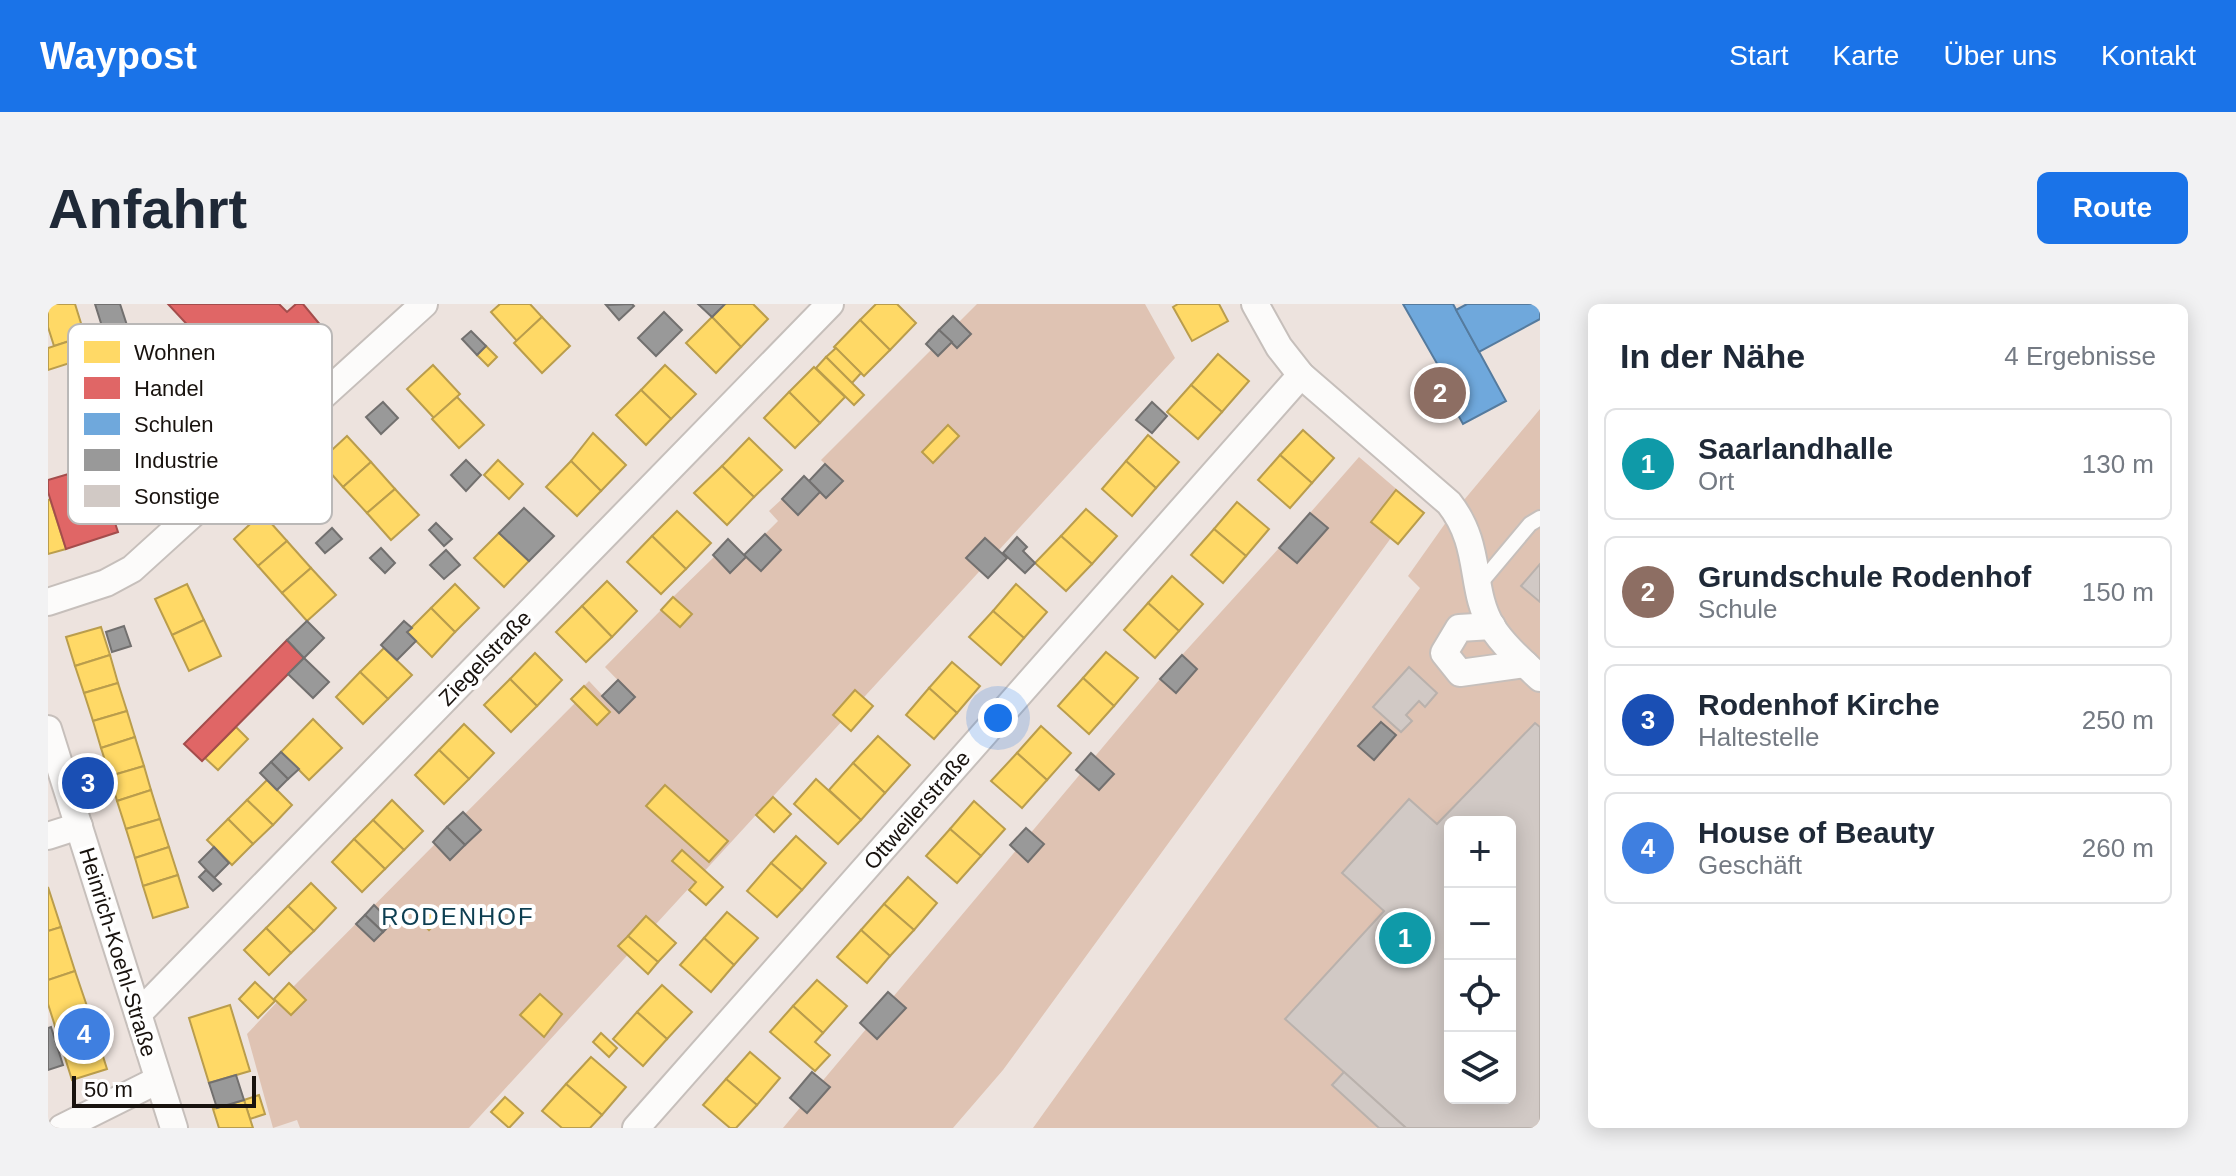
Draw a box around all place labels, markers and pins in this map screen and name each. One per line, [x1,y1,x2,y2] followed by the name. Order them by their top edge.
[1414,363,1466,423] pin: 2
[62,753,114,813] pin: 3
[1379,908,1431,968] pin: 1
[58,1004,110,1064] pin: 4

